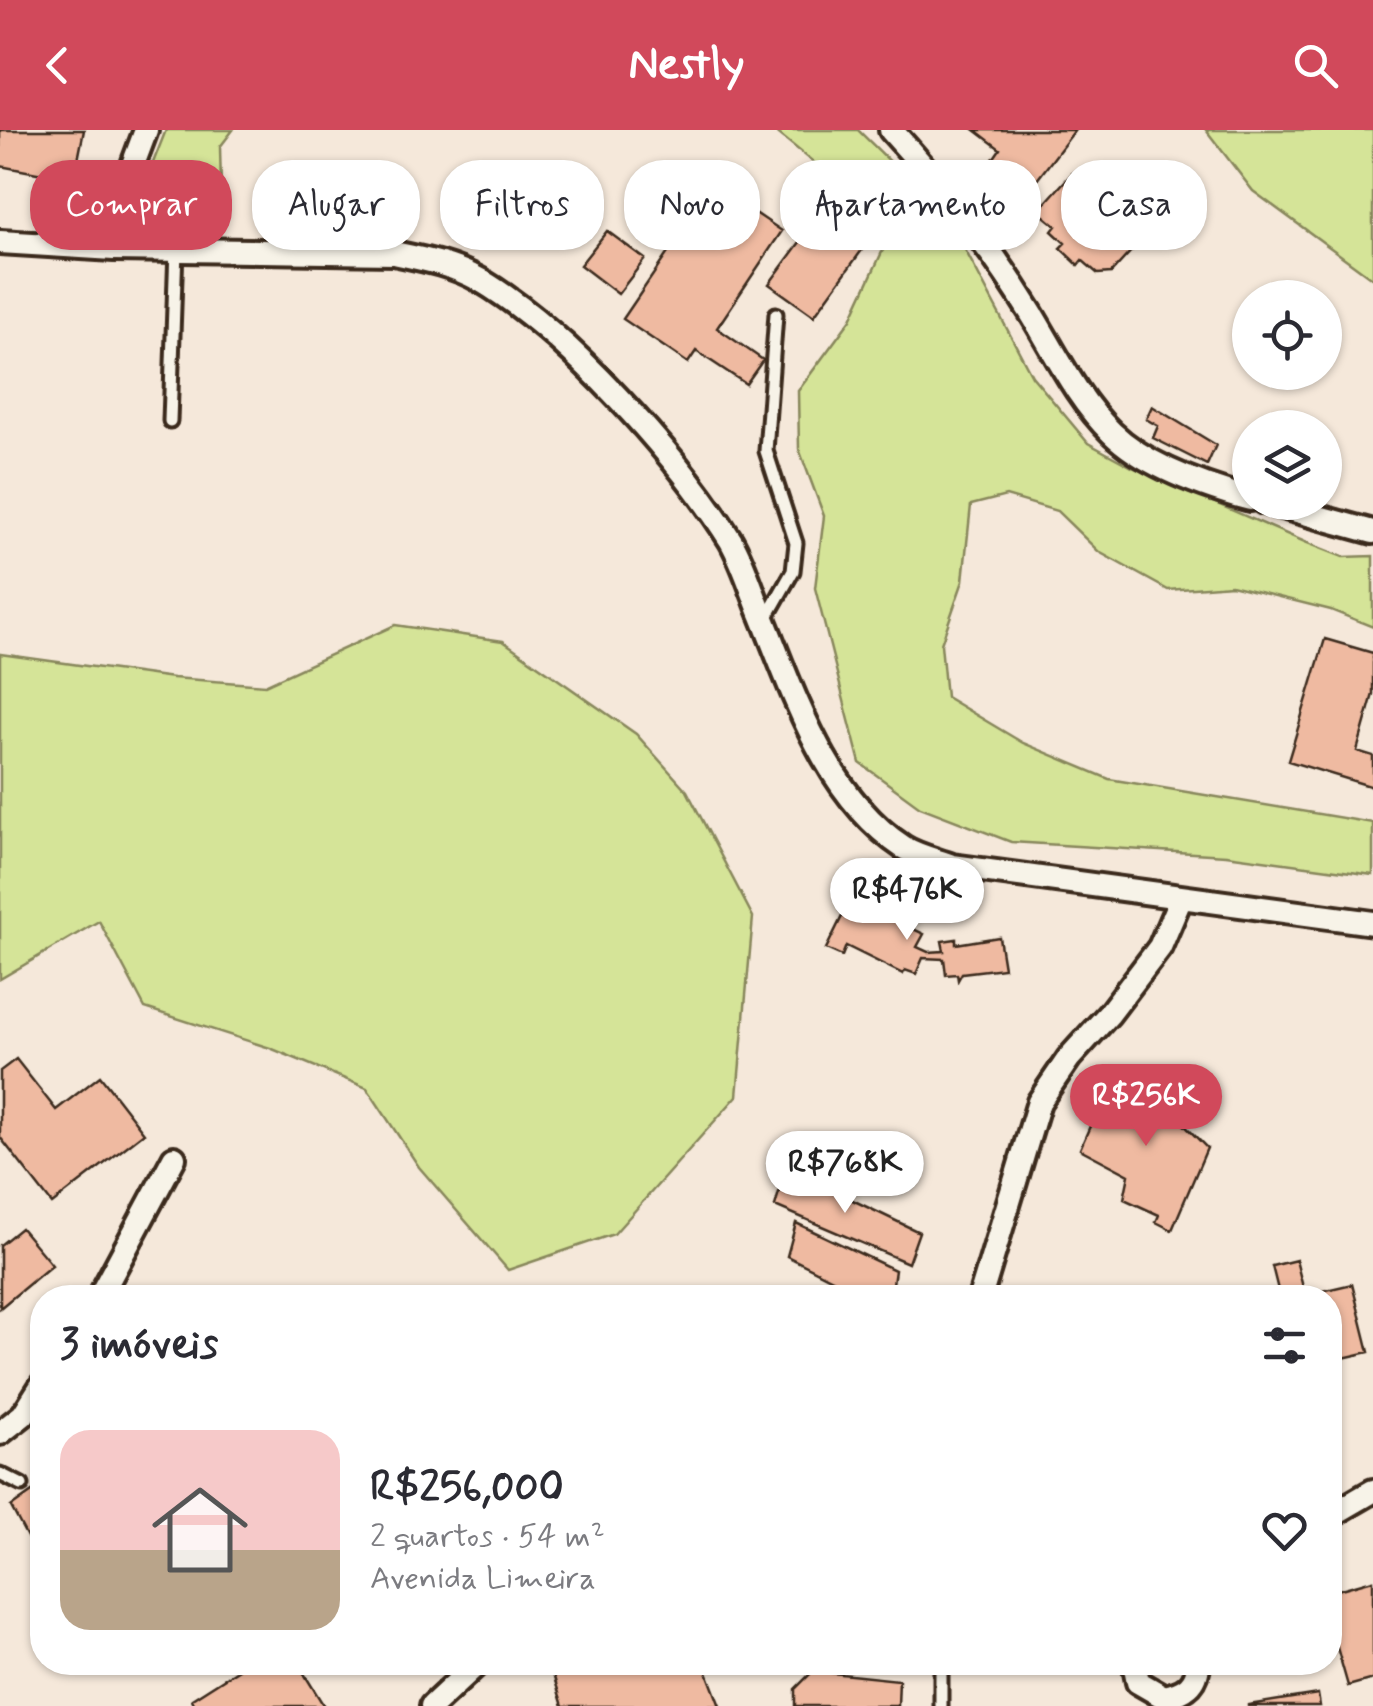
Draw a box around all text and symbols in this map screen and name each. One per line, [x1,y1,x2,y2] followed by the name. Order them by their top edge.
[628,36,745,95] text: Nestly
[30,38,85,93] icon: back
[1288,38,1343,93] icon: search
[30,160,232,250] chip: Comprar
[252,160,420,250] chip: Alugar
[440,160,604,250] chip: Filtros
[624,160,760,250] chip: Novo
[780,160,1041,250] chip: Apartamento
[1061,160,1207,250] chip: Casa
[1232,280,1342,520] map controls
[1232,280,1342,390] button: locate
[1232,410,1342,520] button: layers
[826,858,988,943] pin: R$476K
[852,869,962,911] text: R$476K
[1065,1064,1227,1149] pin: R$256K
[1092,1075,1200,1117] text: R$256K
[764,1131,926,1216] pin: R$768K
[788,1142,902,1184] text: R$768K
[60,1318,218,1373] text: 3 imóveis
[1257,1318,1312,1373] icon: filters
[370,1461,564,1516] text: R$256,000
[140,1470,260,1590] icon: home
[1257,1503,1312,1558] icon: heart
[370,1516,605,1558] text: 2 quartos · 54 m²
[370,1558,596,1600] text: Avenida Limeira

